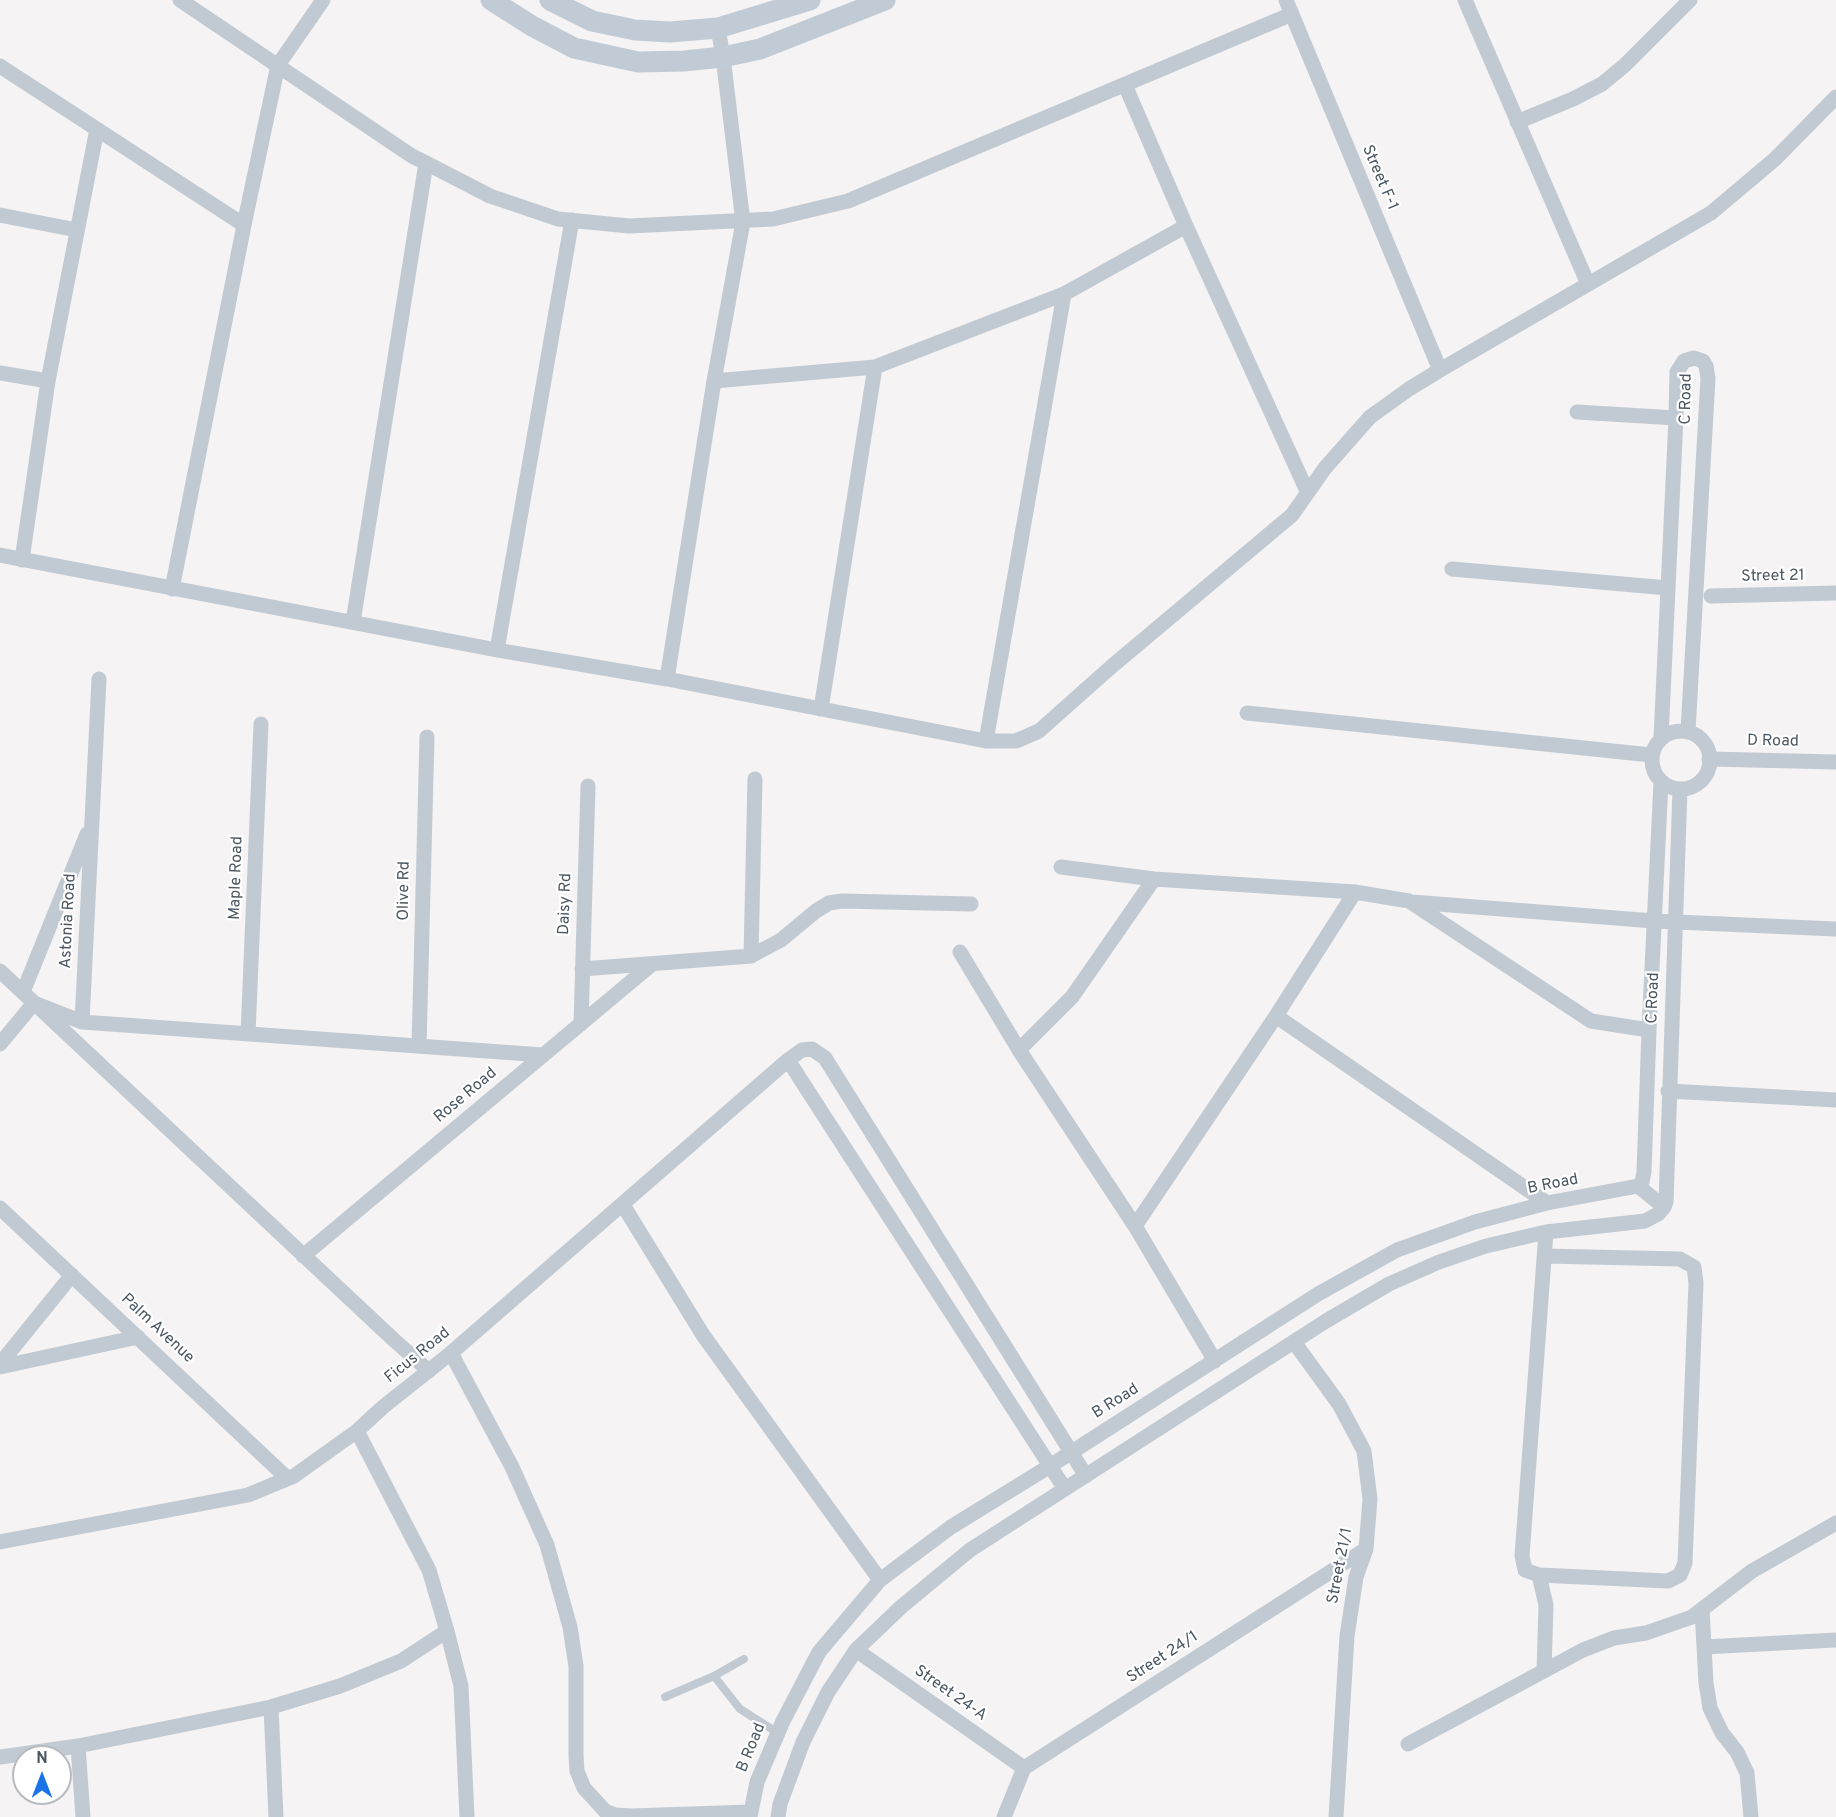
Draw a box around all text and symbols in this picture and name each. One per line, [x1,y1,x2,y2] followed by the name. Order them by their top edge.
[1357,143,1401,213] street label: Street F-1
[1677,373,1697,425] street label: C Road
[1741,567,1805,587] street label: Street 21
[1747,732,1799,752] street label: D Road
[226,836,248,920] street label: Maple Road
[395,861,415,921] street label: Olive Rd
[57,873,81,969] street label: Astonia Road
[555,873,577,935] street label: Daisy Rd
[1644,972,1664,1024] street label: C Road
[431,1064,501,1128] street label: Rose Road
[1526,1171,1580,1199] street label: B Road
[116,1290,198,1368] street label: Palm Avenue
[382,1324,454,1388] street label: Ficus Road
[1089,1380,1143,1424] street label: B Road
[1324,1526,1358,1606] street label: Street 21/1
[1124,1628,1202,1688] street label: Street 24/1
[910,1662,990,1726] street label: Street 24-A
[733,1721,771,1775] street label: B Road
[12,1745,72,1805] north arrow
[36,1749,48,1769] text: N

